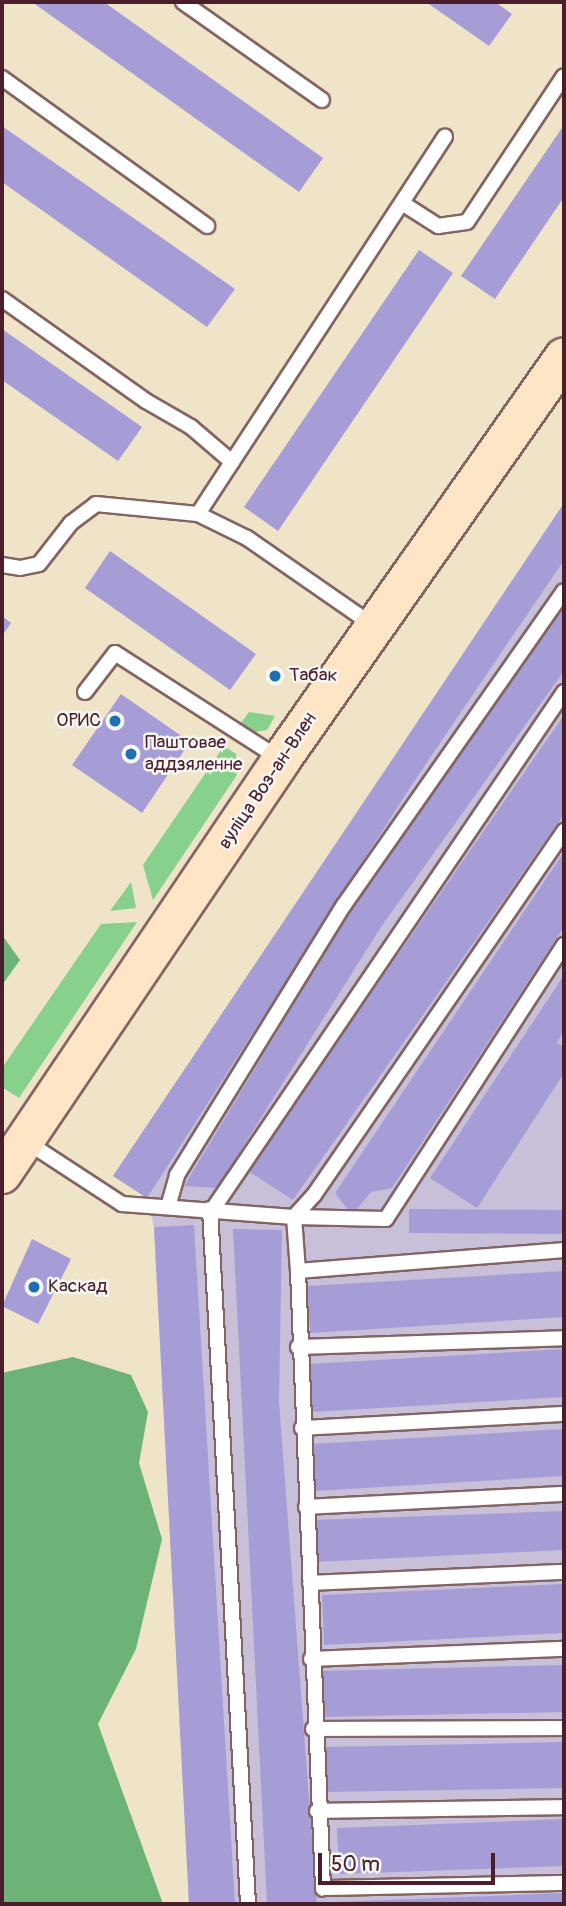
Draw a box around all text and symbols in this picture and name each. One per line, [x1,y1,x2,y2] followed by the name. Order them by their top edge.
[289,665,337,687] place label: Табак
[267,668,283,684] marker: Табак
[214,708,322,854] street label: вуліца Воз-ан-Влен
[56,710,101,732] place label: ОРИС
[107,713,123,729] marker: ОРИС
[145,732,242,776] place label: Паштовае аддзяленне
[123,746,139,762] marker: Паштовае аддзяленне
[48,1276,107,1298] place label: Каскад
[26,1279,42,1295] marker: Каскад
[321,1840,498,1884] scale bar
[331,1851,380,1878] text: 50 m

